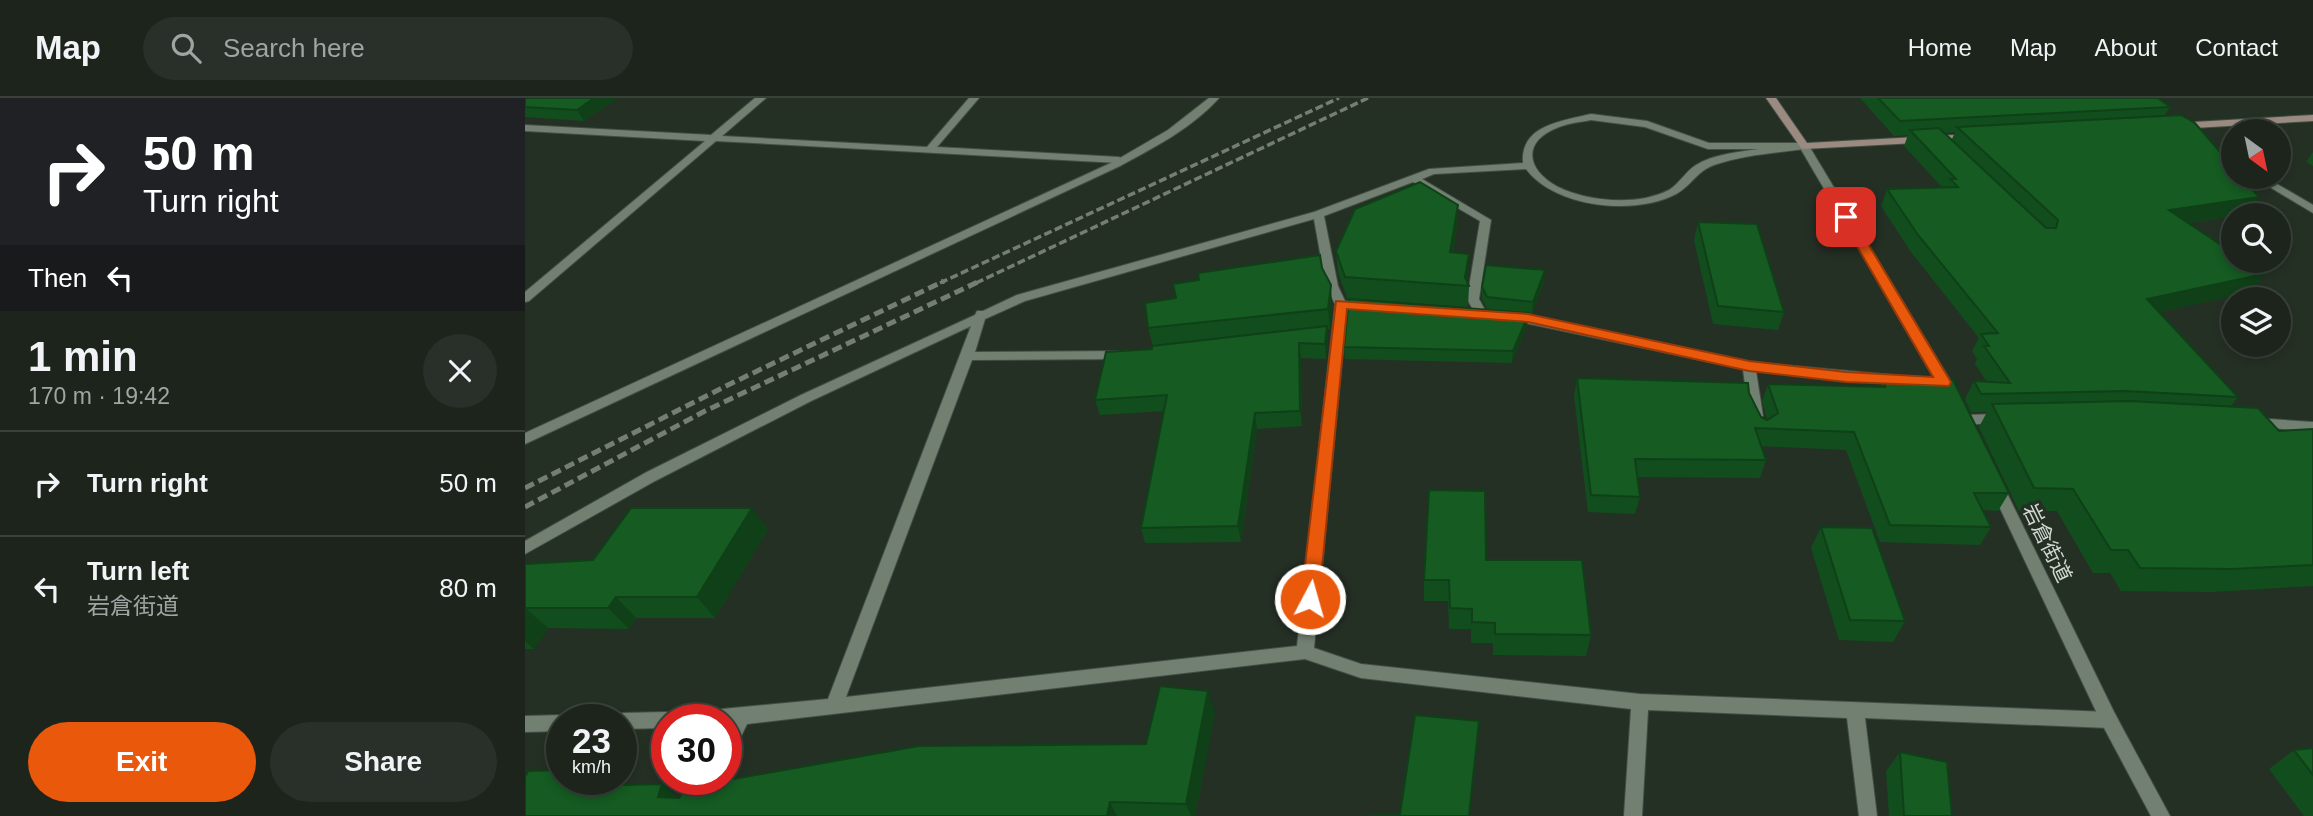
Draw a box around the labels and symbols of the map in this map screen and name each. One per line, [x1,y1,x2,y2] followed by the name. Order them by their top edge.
[2221,119,2291,189] north arrow
[1816,187,1876,247] pin
[2019,500,2076,586] street label: 岩倉街道
[1273,562,1347,636] position arrow
[651,704,742,795] speed limit sign: 30

